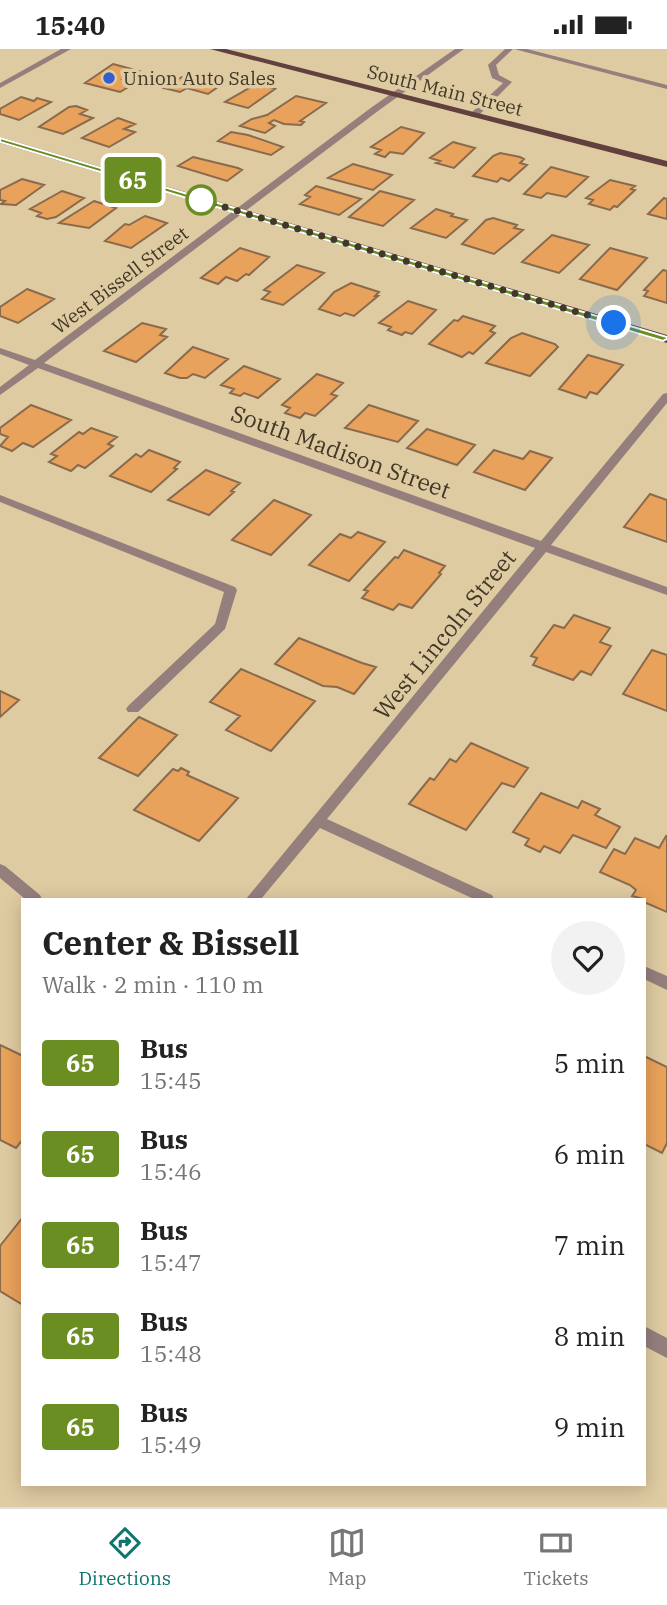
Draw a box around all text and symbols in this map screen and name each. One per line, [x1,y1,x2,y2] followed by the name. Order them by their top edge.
[35,8,105,42] text: 15:40
[365,59,526,121] street label: South Main Street
[123,66,275,90] place label: Union Auto Sales
[101,70,117,86] marker: Union Auto Sales
[102,157,164,203] line badge: 65
[119,164,147,196] text: 65
[186,185,216,215] unlabelled marker
[47,221,193,339] street label: West Bissell Street
[596,305,631,340] your location
[227,397,455,505] street label: South Madison Street
[366,543,522,725] street label: West Lincoln Street
[42,921,299,964] text: Center & Bissell
[551,921,625,995] button: heart
[42,969,264,999] text: Walk · 2 min · 110 m
[140,1031,188,1065] text: Bus
[554,1046,625,1080] text: 5 min
[66,1047,95,1079] text: 65
[140,1065,202,1095] text: 15:45
[140,1122,188,1156] text: Bus
[554,1137,625,1171] text: 6 min
[66,1138,95,1170] text: 65
[140,1156,202,1186] text: 15:46
[140,1213,188,1247] text: Bus
[554,1228,625,1262] text: 7 min
[66,1229,95,1261] text: 65
[140,1247,202,1277] text: 15:47
[140,1304,188,1338] text: Bus
[554,1319,625,1353] text: 8 min
[66,1320,95,1352] text: 65
[140,1338,202,1368] text: 15:48
[140,1395,188,1429] text: Bus
[554,1410,625,1444] text: 9 min
[66,1411,95,1443] text: 65
[140,1429,202,1459] text: 15:49
[78,1524,171,1590] tab: Directions
[328,1524,367,1590] tab: Map
[523,1524,589,1590] tab: Tickets

